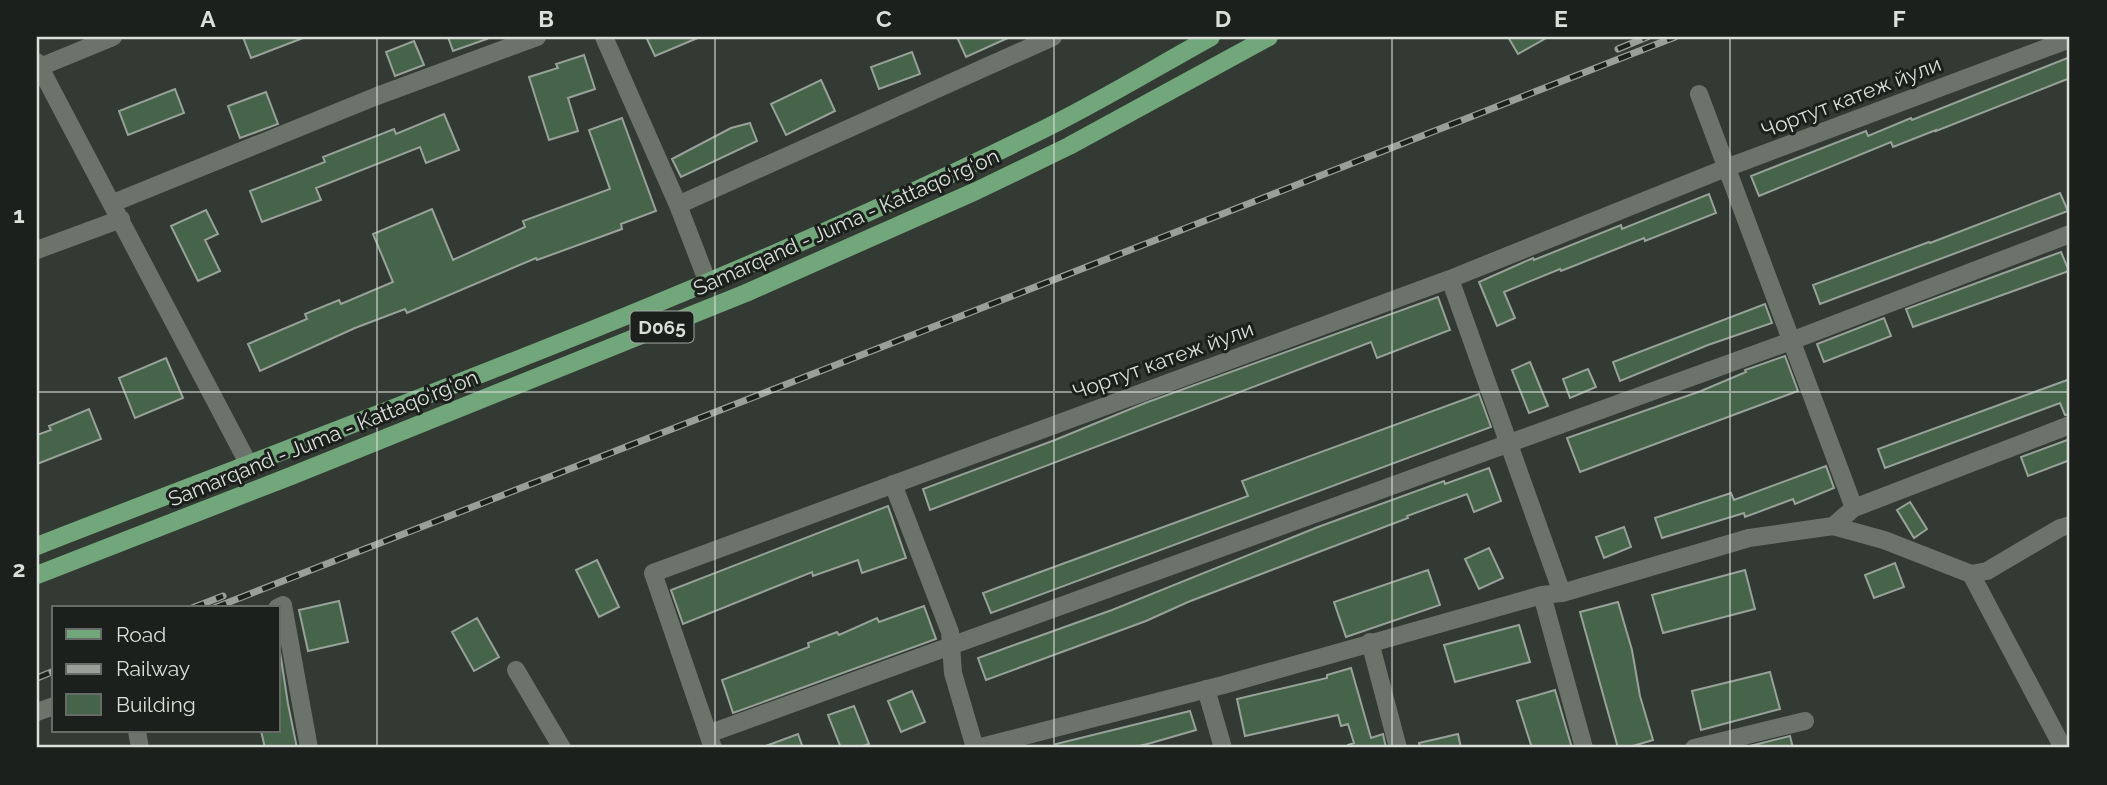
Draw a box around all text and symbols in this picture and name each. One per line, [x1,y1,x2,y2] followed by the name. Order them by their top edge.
[200,5,216,32] text: A
[538,5,554,32] text: B
[876,5,892,32] text: C
[1215,5,1231,32] text: D
[1554,5,1568,32] text: E
[1892,5,1906,32] text: F
[1758,51,1944,143] street label: Чортут катеж йули
[689,143,1003,301] street label: Samarqand - Juma - Kattaqo‘rg‘on
[13,201,25,228] text: 1
[630,312,694,342] road number: D065
[1069,316,1257,404] street label: Чортут катеж йули
[165,364,481,512] street label: Samarqand - Juma - Kattaqo‘rg‘on
[13,555,25,582] text: 2
[52,606,280,732] legend
[116,622,166,647] text: Road
[116,656,190,681] text: Railway
[116,692,196,717] text: Building

